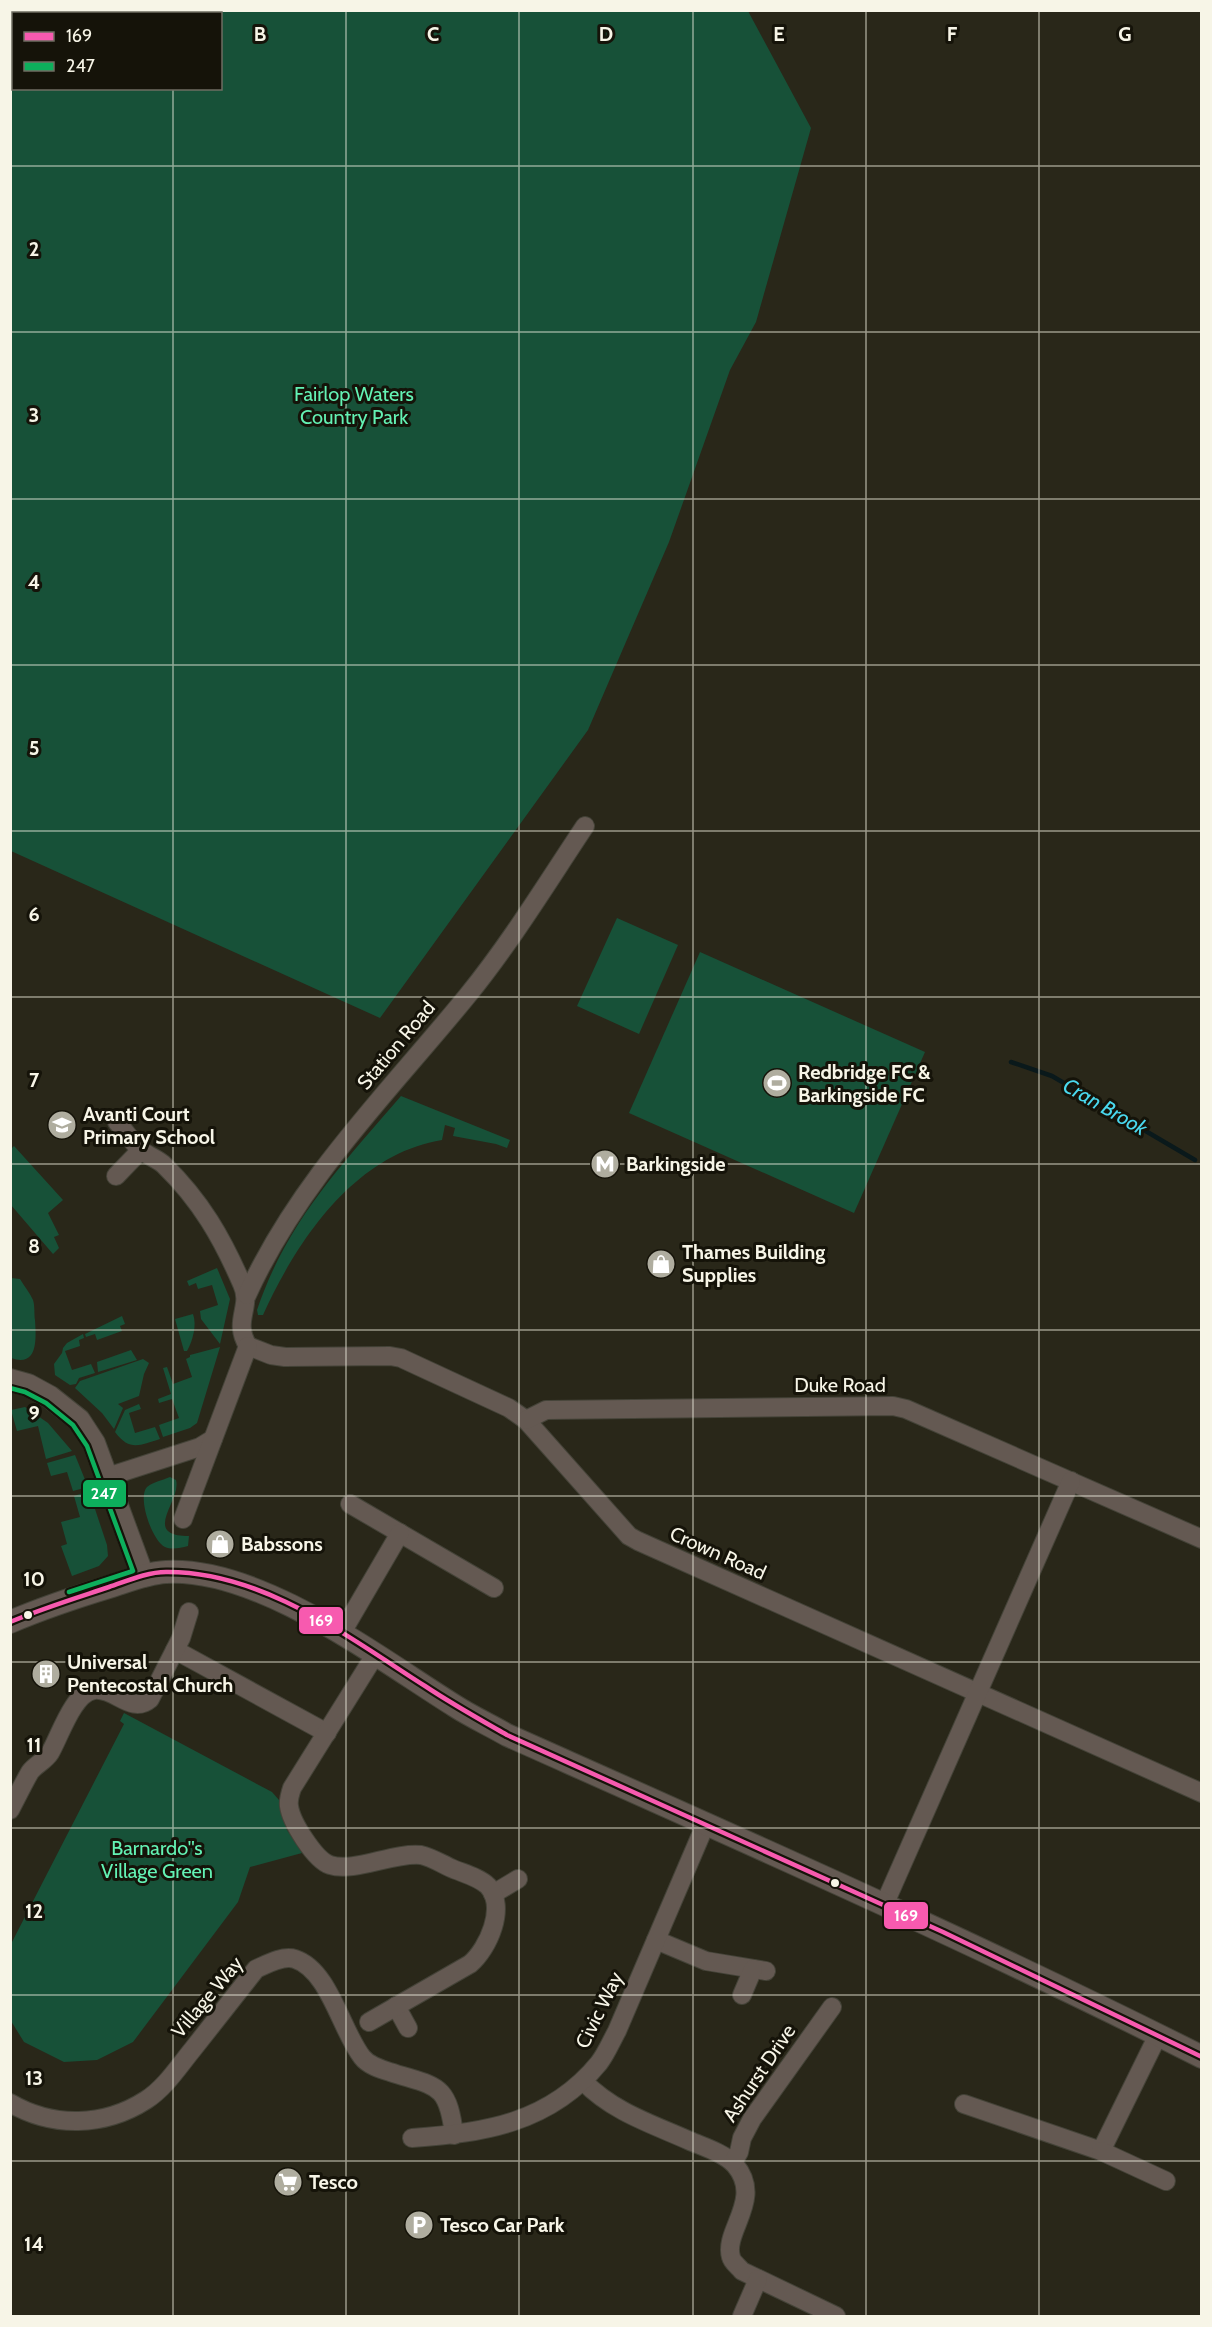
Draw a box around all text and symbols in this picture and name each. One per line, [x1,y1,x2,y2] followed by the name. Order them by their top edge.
[12,12,222,90] legend
[254,22,266,46] text: B
[427,22,439,46] text: C
[599,22,613,46] text: D
[773,22,785,46] text: E
[947,22,958,46] text: F
[1118,22,1132,46] text: G
[66,25,92,47] text: 169
[66,55,95,77] text: 247
[29,237,39,261] text: 2
[294,382,414,429] park label: Fairlop Waters Country Park
[29,403,39,427] text: 3
[28,570,40,594] text: 4
[29,736,39,760] text: 5
[28,902,40,926] text: 6
[352,996,440,1094] street label: Station Road
[798,1060,931,1107] place label: Redbridge FC & Barkingside FC
[761,1067,793,1099] sports icon: Redbridge FC & Barkingside FC
[29,1068,40,1092] text: 7
[1059,1072,1153,1141] water label: Cran Brook
[83,1102,215,1149] place label: Avanti Court Primary School
[46,1109,78,1141] school or university icon: Avanti Court Primary School
[589,1148,621,1180] metro station icon: Barkingside
[626,1152,726,1176] place label: Barkingside
[28,1234,40,1258] text: 8
[682,1240,825,1287] place label: Thames Building Supplies
[645,1248,677,1280] shop icon: Thames Building Supplies
[794,1373,886,1397] street label: Duke Road
[28,1401,40,1425] text: 9
[82,1479,127,1508] line badge: 247
[91,1484,118,1503] text: 247
[666,1521,770,1585] street label: Crown Road
[204,1528,236,1560] shop icon: Babssons
[241,1532,323,1556] place label: Babssons
[23,1567,45,1591] text: 10
[298,1606,344,1635] line badge: 169
[22,1609,34,1621] unlabelled marker
[309,1611,333,1630] text: 169
[67,1650,233,1697] place label: Universal Pentecostal Church
[30,1658,62,1690] building icon: Universal Pentecostal Church
[27,1733,41,1757] text: 11
[101,1836,213,1883] park label: Barnardo''s Village Green
[829,1877,841,1889] unlabelled marker
[25,1899,43,1923] text: 12
[883,1901,929,1930] line badge: 169
[894,1906,918,1925] text: 169
[166,1952,248,2042] street label: Village Way
[570,1968,628,2052] street label: Civic Way
[718,2020,800,2126] street label: Ashurst Drive
[25,2066,43,2090] text: 13
[272,2166,304,2198] supermarket icon: Tesco
[309,2170,358,2194] place label: Tesco
[403,2209,435,2241] parking icon: Tesco Car Park
[440,2213,565,2237] place label: Tesco Car Park
[24,2232,44,2256] text: 14

